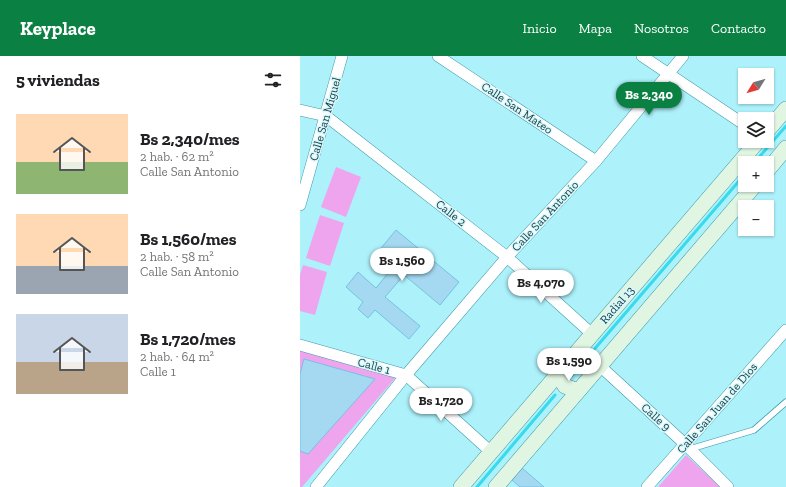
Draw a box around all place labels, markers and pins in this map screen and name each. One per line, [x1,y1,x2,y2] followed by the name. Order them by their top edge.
[608,82,690,116] pin: Bs 2,340
[361,248,443,282] pin: Bs 1,560
[500,270,582,304] pin: Bs 4,070
[528,348,610,382] pin: Bs 1,590
[400,388,482,422] pin: Bs 1,720

